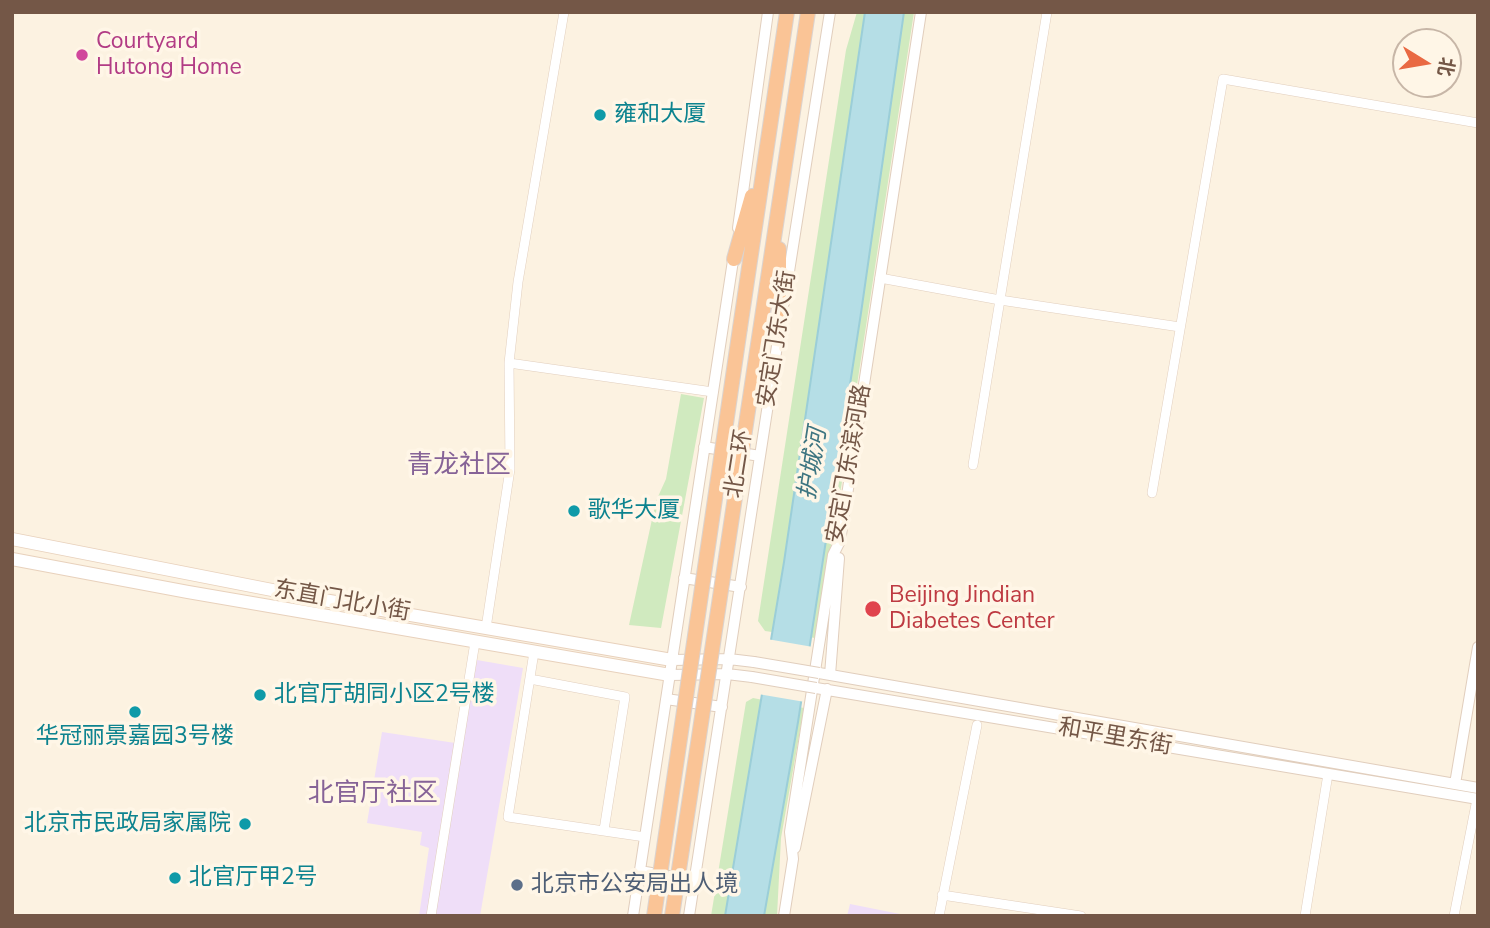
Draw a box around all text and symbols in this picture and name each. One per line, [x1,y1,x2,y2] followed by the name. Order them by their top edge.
[96,28,242,82] place label: Courtyard Hutong Home
[1392,28,1462,98] north arrow
[74,47,90,63] marker: Courtyard Hutong Home
[1431,55,1460,78] text: 北
[614,101,706,129] place label: 雍和大厦
[592,107,608,123] marker: 雍和大厦
[754,269,802,409] street label: 安定门东大街
[822,382,878,546] street label: 安定门东滨河路
[794,426,834,502] water label: 护城河
[721,428,759,500] street label: 北二环
[407,451,511,483] district label: 青龙社区
[588,497,680,525] place label: 歌华大厦
[566,503,582,519] marker: 歌华大厦
[272,576,412,628] street label: 东直门北小街
[889,582,1055,636] place label: Beijing Jindian Diabetes Center
[863,599,883,619] marker: Beijing Jindian Diabetes Center
[274,681,495,709] place label: 北官厅胡同小区2号楼
[252,687,268,703] marker: 北官厅胡同小区2号楼
[127,704,143,720] marker: 华冠丽景嘉园3号楼
[1056,714,1174,762] street label: 和平里东街
[36,723,234,751] place label: 华冠丽景嘉园3号楼
[308,779,438,811] district label: 北官厅社区
[24,810,231,838] place label: 北京市民政局家属院
[237,816,253,832] marker: 北京市民政局家属院
[189,864,318,892] place label: 北官厅甲2号
[167,870,183,886] marker: 北官厅甲2号
[531,871,738,899] place label: 北京市公安局出人境
[509,877,525,893] marker: 北京市公安局出人境

